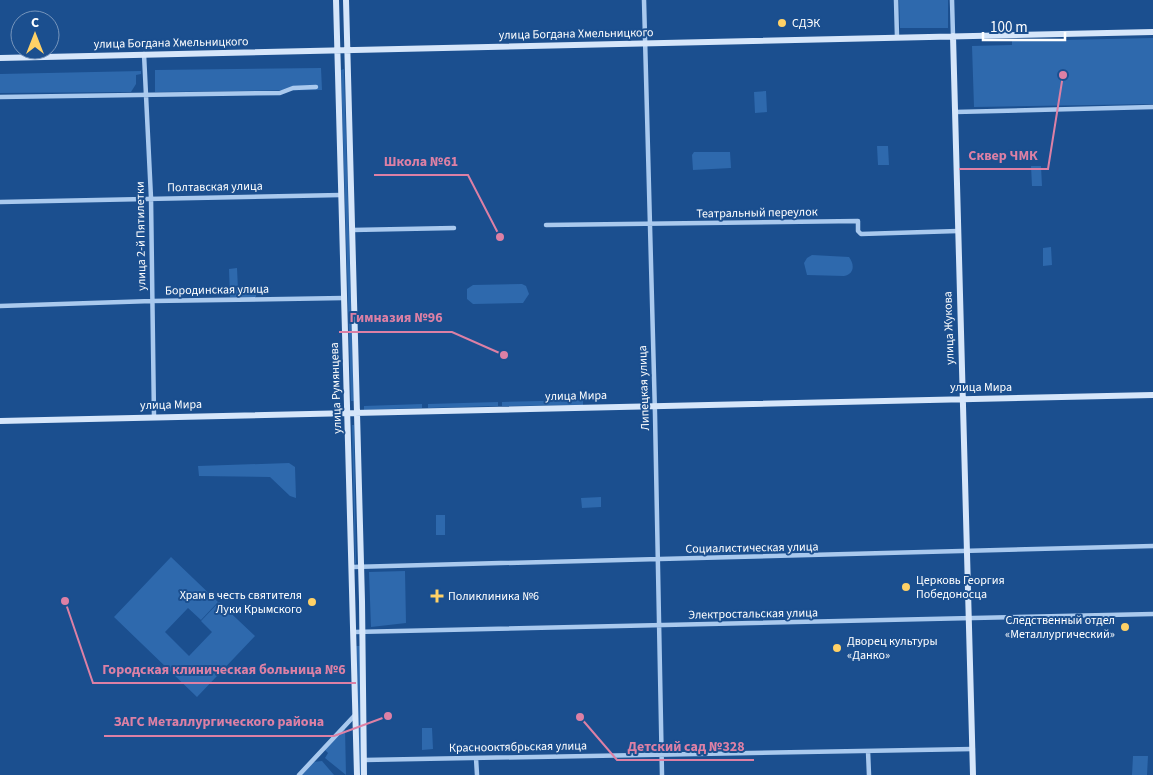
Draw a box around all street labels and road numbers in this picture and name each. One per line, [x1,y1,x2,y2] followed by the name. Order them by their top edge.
[499,24,653,44] street label: улица Богдана Хмельницкого
[94,33,248,53] street label: улица Богдана Хмельницкого
[167,178,263,196] street label: Полтавская улица
[132,181,150,291] street label: улица 2-й Пятилетки
[696,203,818,223] street label: Театральный переулок
[165,281,269,299] street label: Бородинская улица
[939,291,959,365] street label: улица Жукова
[326,342,346,434] street label: улица Румянцева
[634,345,654,431] street label: Липецкая улица
[950,379,1012,396] street label: улица Мира
[545,387,607,405] street label: улица Мира
[140,396,202,414] street label: улица Мира
[685,538,819,558] street label: Социалистическая улица
[688,604,818,624] street label: Электростальская улица
[449,737,587,757] street label: Краснооктябрьская улица

